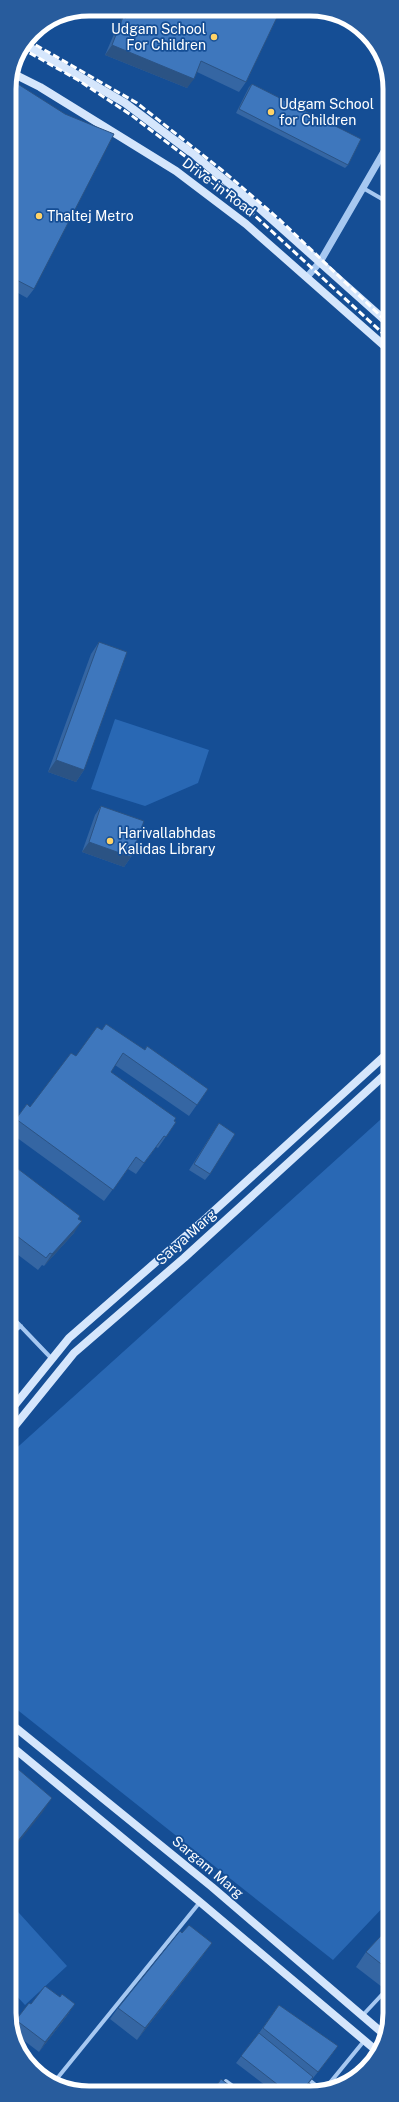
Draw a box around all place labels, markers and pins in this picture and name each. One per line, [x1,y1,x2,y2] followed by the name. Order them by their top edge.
[111,21,206,53] place label: Udgam School For Children
[209,32,219,42] marker: Udgam School For Children
[279,96,374,128] place label: Udgam School for Children
[266,107,276,117] marker: Udgam School for Children
[47,208,134,224] place label: Thaltej Metro
[34,211,44,221] marker: Thaltej Metro
[118,825,216,857] place label: Harivallabhdas Kalidas Library
[105,836,115,846] marker: Harivallabhdas Kalidas Library

